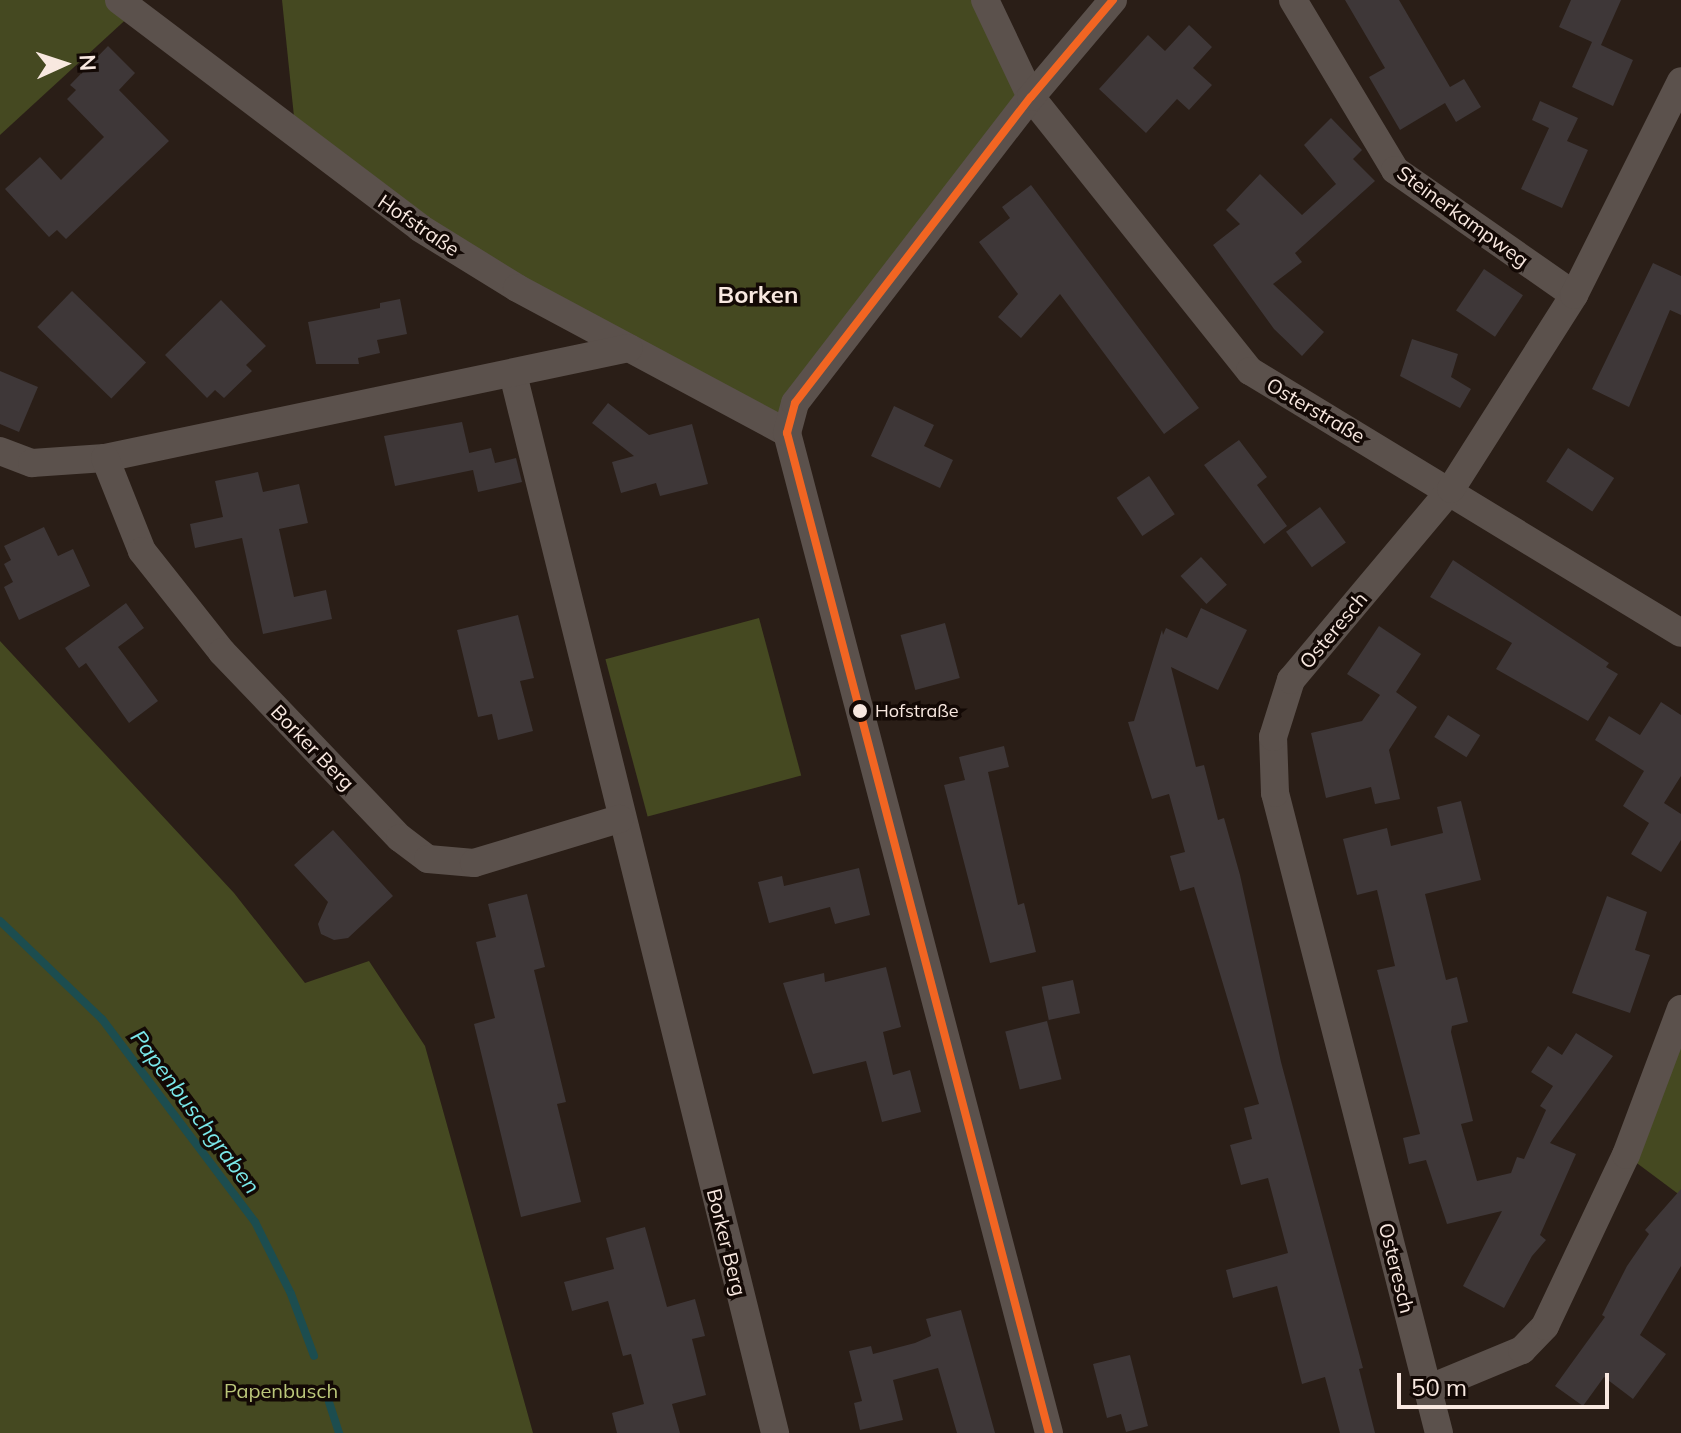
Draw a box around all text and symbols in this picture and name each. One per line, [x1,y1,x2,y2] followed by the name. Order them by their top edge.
[24,24,104,104] north arrow
[74,54,102,72] text: N
[1393,160,1533,272] street label: Steinerkampweg
[374,189,464,261] street label: Hofstraße
[718,281,798,309] district label: Borken
[1262,372,1370,448] street label: Osterstraße
[1294,587,1372,673] street label: Osteresch
[266,699,360,795] street label: Borker Berg
[875,700,959,722] place label: Hofstraße
[852,703,868,719] marker: Hofstraße
[125,1025,265,1199] water label: Papenbuschgraben
[702,1186,752,1298] street label: Borker Berg
[1374,1220,1420,1316] street label: Osteresch
[1401,1357,1613,1407] scale bar
[1411,1372,1467,1402] text: 50 m
[224,1378,338,1402] park label: Papenbusch

